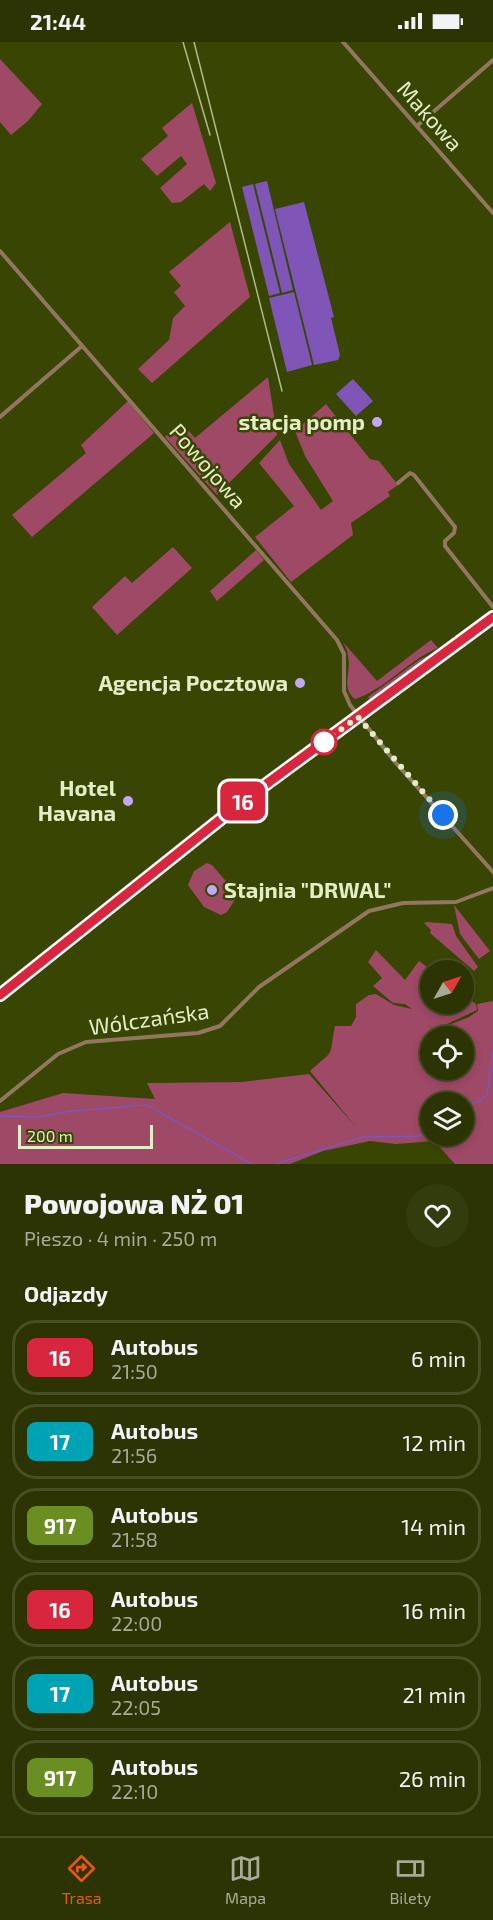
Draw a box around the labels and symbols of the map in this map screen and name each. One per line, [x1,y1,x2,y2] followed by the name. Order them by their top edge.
[393,75,469,156] street label: Makowa
[238,408,365,434] place label: stacja pomp
[370,415,384,429] marker: stacja pomp
[164,418,253,514] street label: Powojowa
[98,669,288,695] place label: Agencja Pocztowa
[293,676,307,690] marker: Agencja Pocztowa
[311,729,337,755] unlabelled marker
[38,774,117,825] place label: Hotel Havana
[216,782,270,820] line badge: 16
[121,794,135,808] marker: Hotel Havana
[428,800,458,830] your location
[224,876,392,902] place label: Stajnia "DRWAL"
[205,883,219,897] marker: Stajnia "DRWAL"
[420,960,474,1014] north arrow
[87,997,210,1039] street label: Wólczańska
[18,1122,153,1150] scale bar

